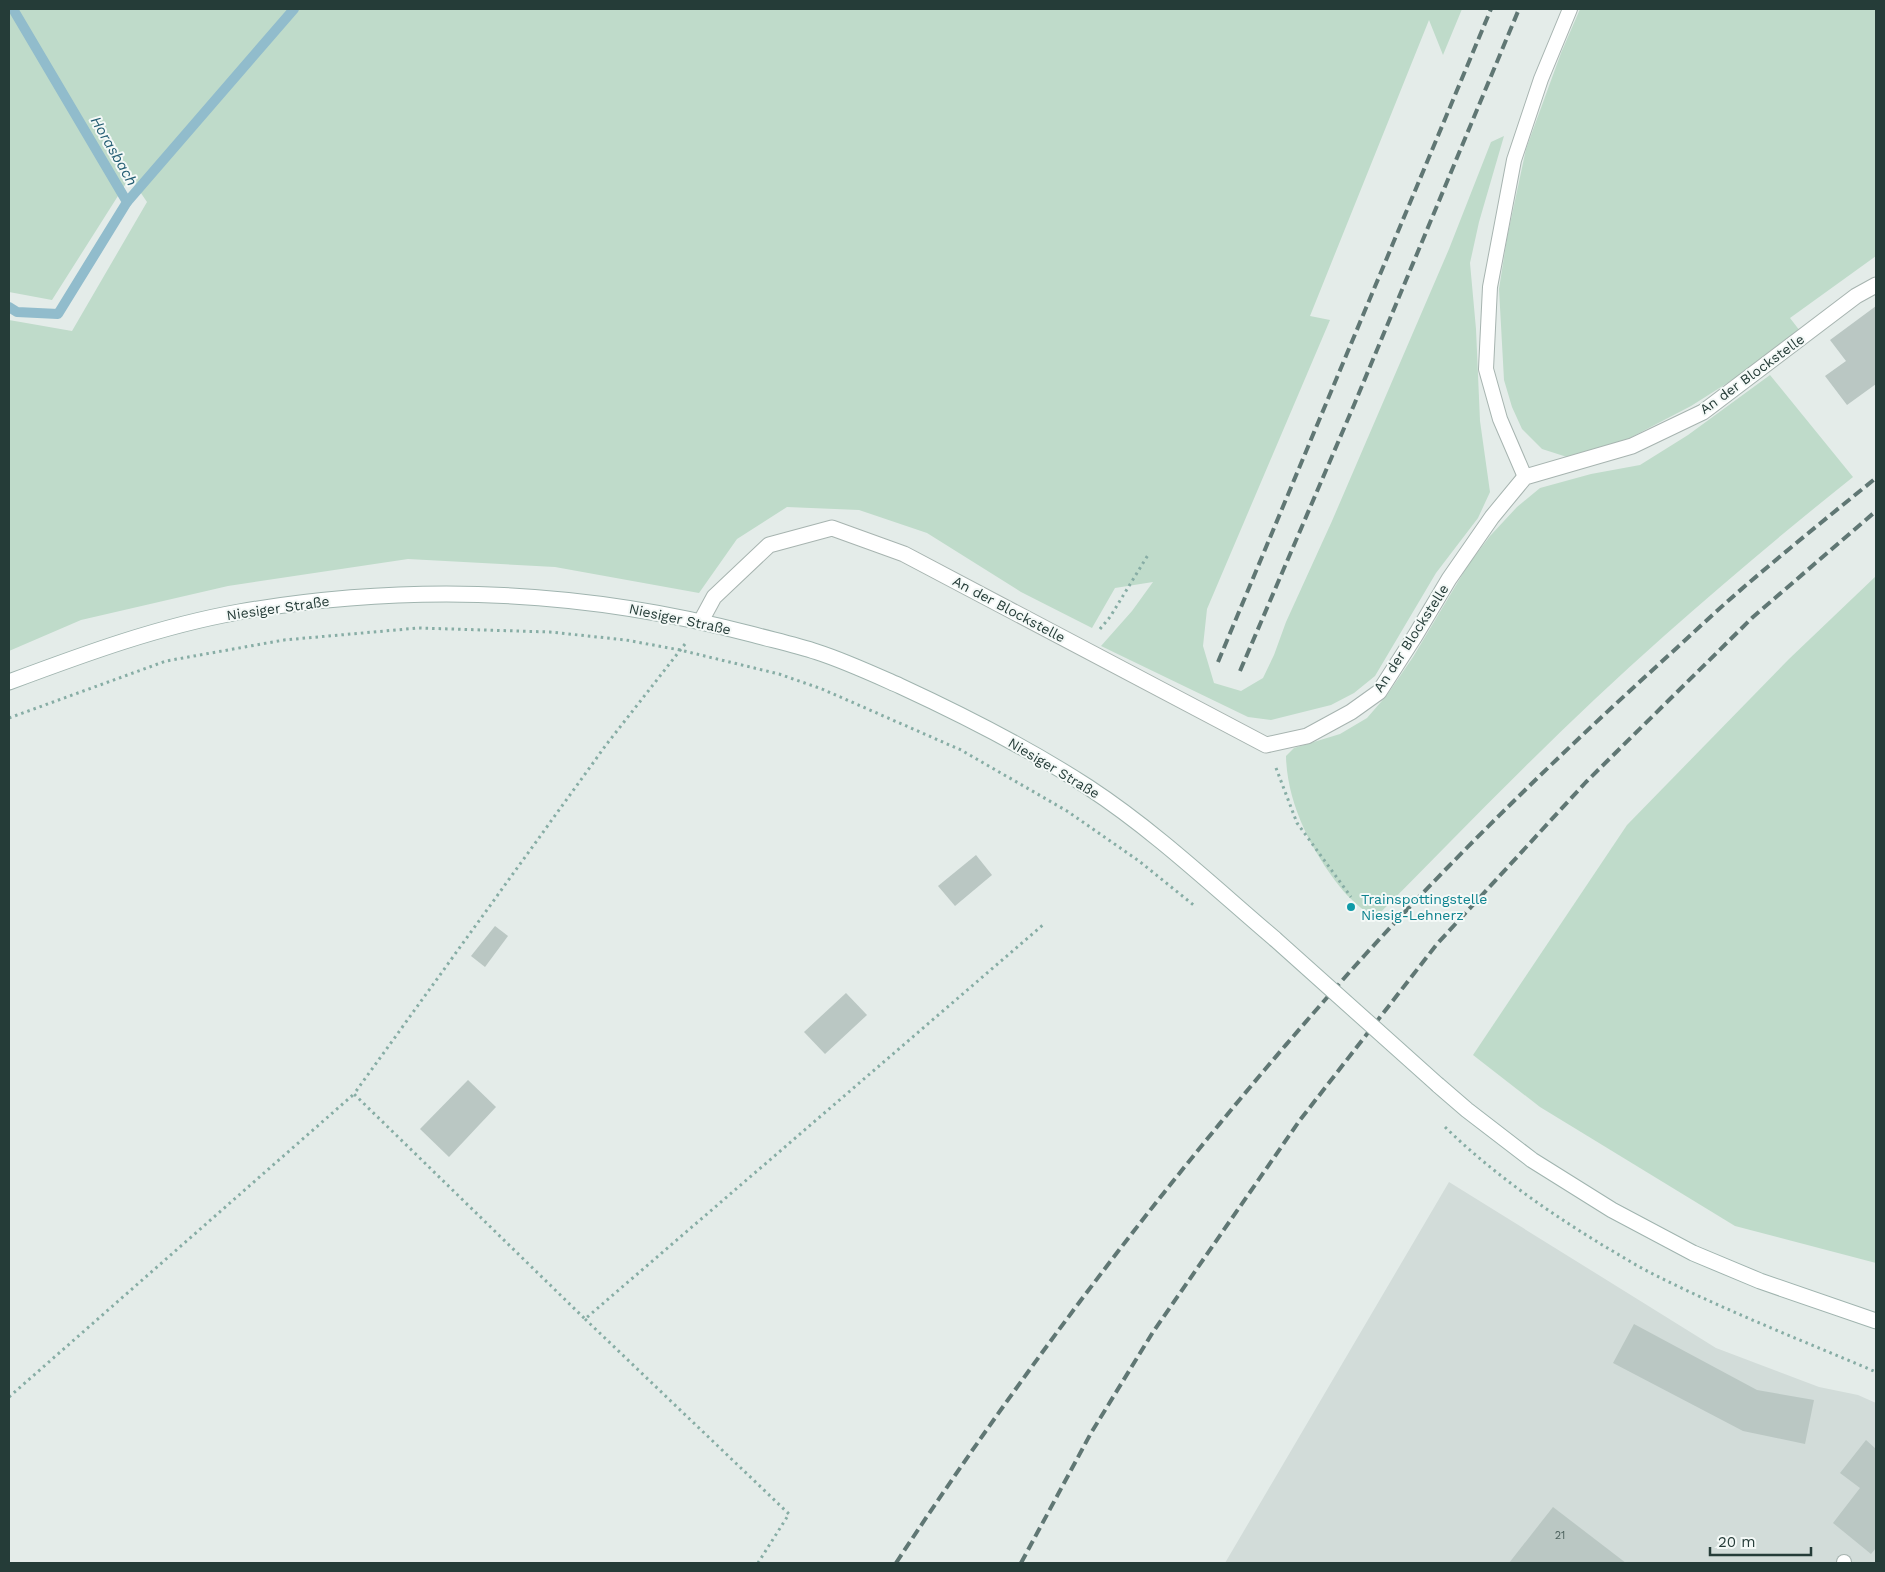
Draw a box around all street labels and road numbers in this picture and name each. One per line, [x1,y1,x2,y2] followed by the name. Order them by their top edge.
[1697,331,1807,417] street label: An der Blockstelle
[950,573,1068,645] street label: An der Blockstelle
[1370,581,1452,695] street label: An der Blockstelle
[225,593,331,623] street label: Niesiger Straße
[628,600,732,638] street label: Niesiger Straße
[1005,734,1103,802] street label: Niesiger Straße

